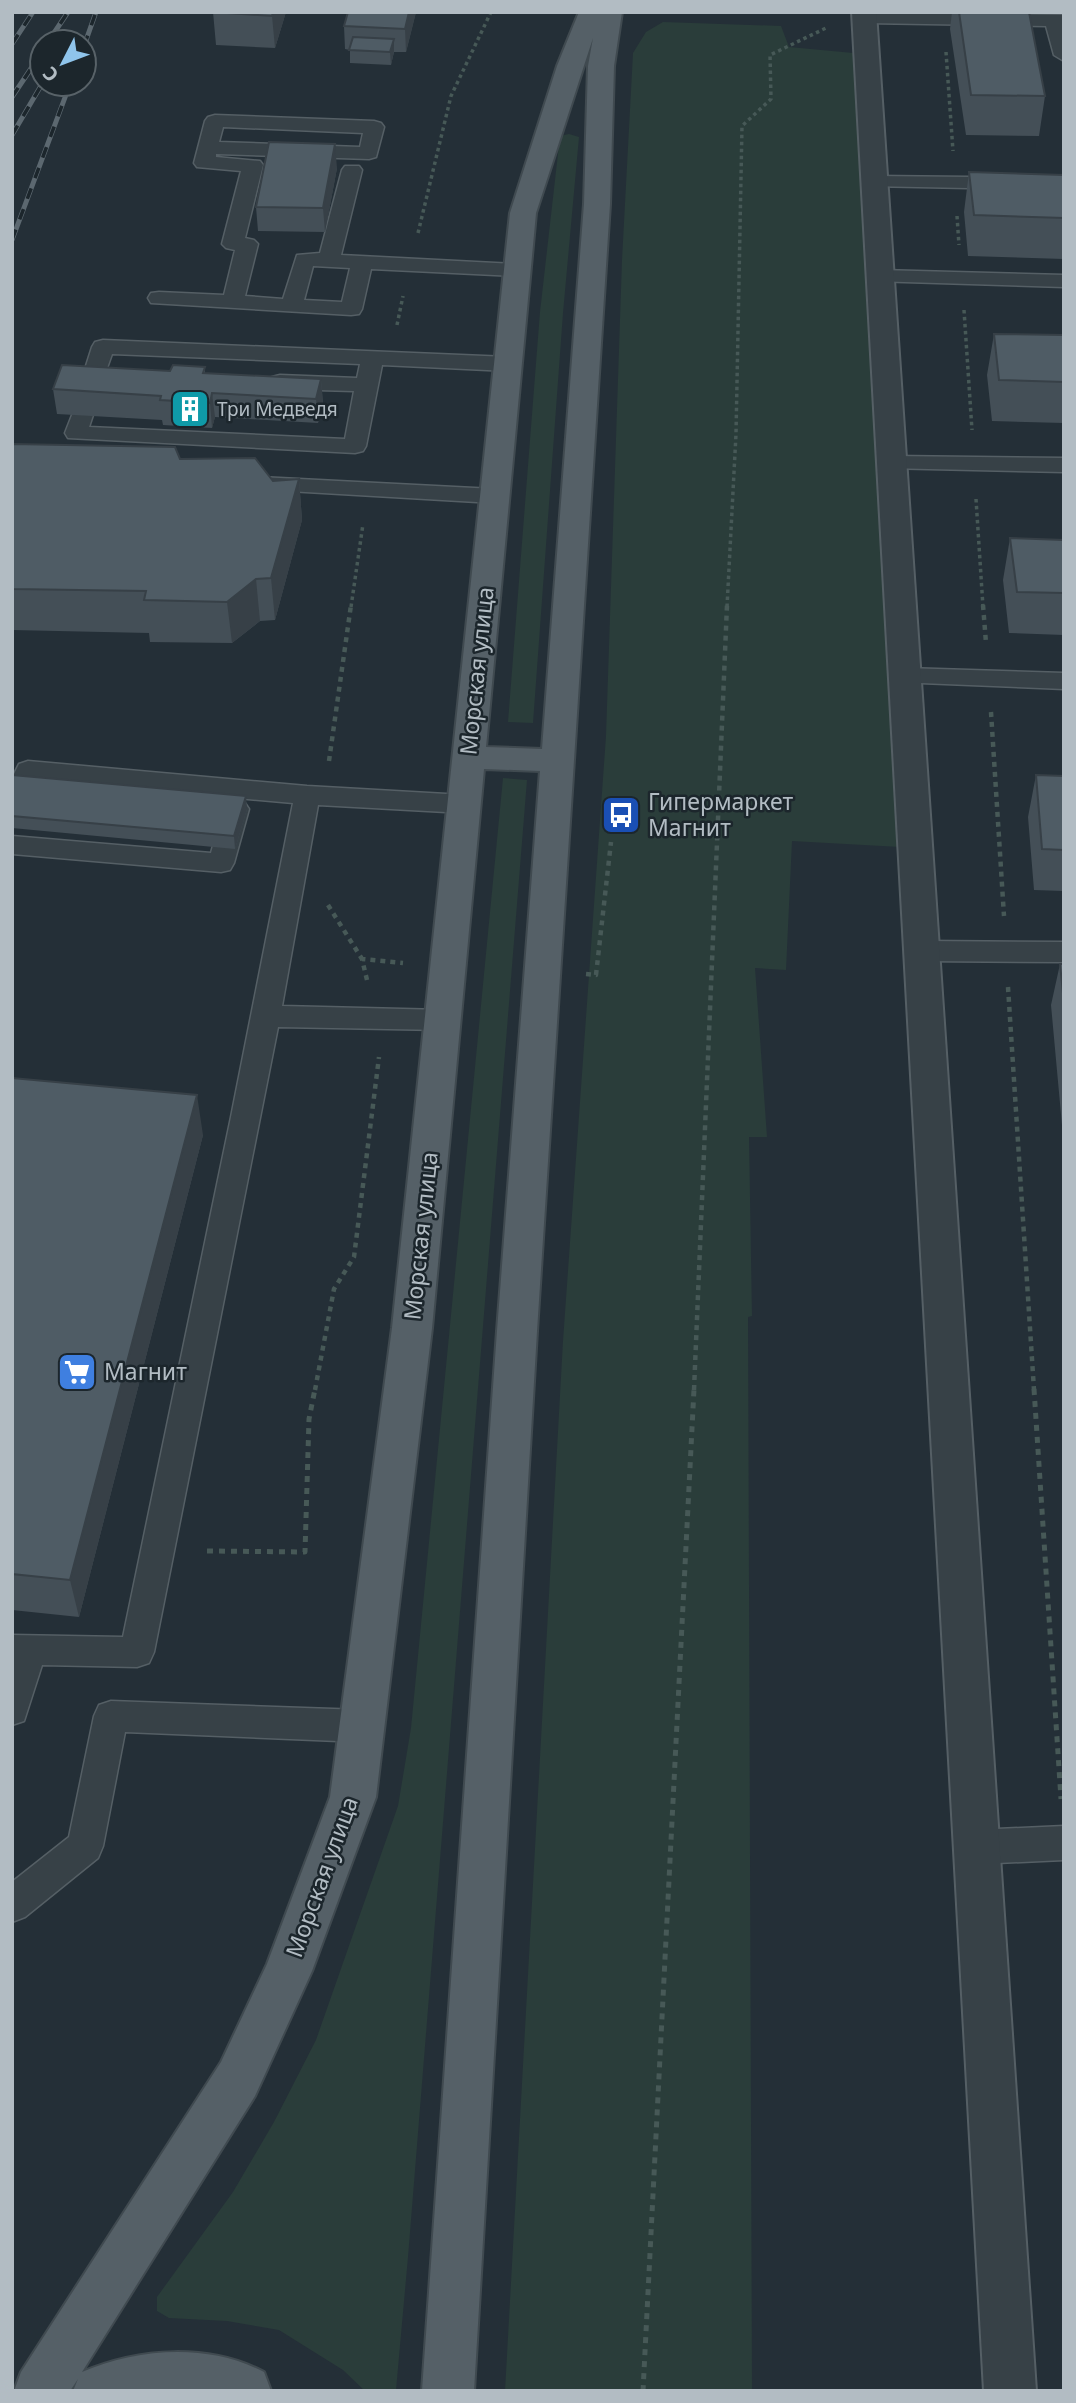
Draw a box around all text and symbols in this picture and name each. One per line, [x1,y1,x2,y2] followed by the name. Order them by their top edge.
[28,28,98,98] north arrow
[37,61,64,88] text: С
[169,388,211,430] building icon: Три Медведя
[217,396,338,422] place label: Три Медведя
[451,585,501,757] street label: Морская улица
[648,785,794,843] place label: Гипермаркет Магнит
[600,794,642,836] bus stop icon: Гипермаркет Магнит
[395,1150,445,1322] street label: Морская улица
[56,1351,98,1393] supermarket icon: Магнит
[104,1355,187,1387] place label: Магнит
[277,1792,365,1961] street label: Морская улица

